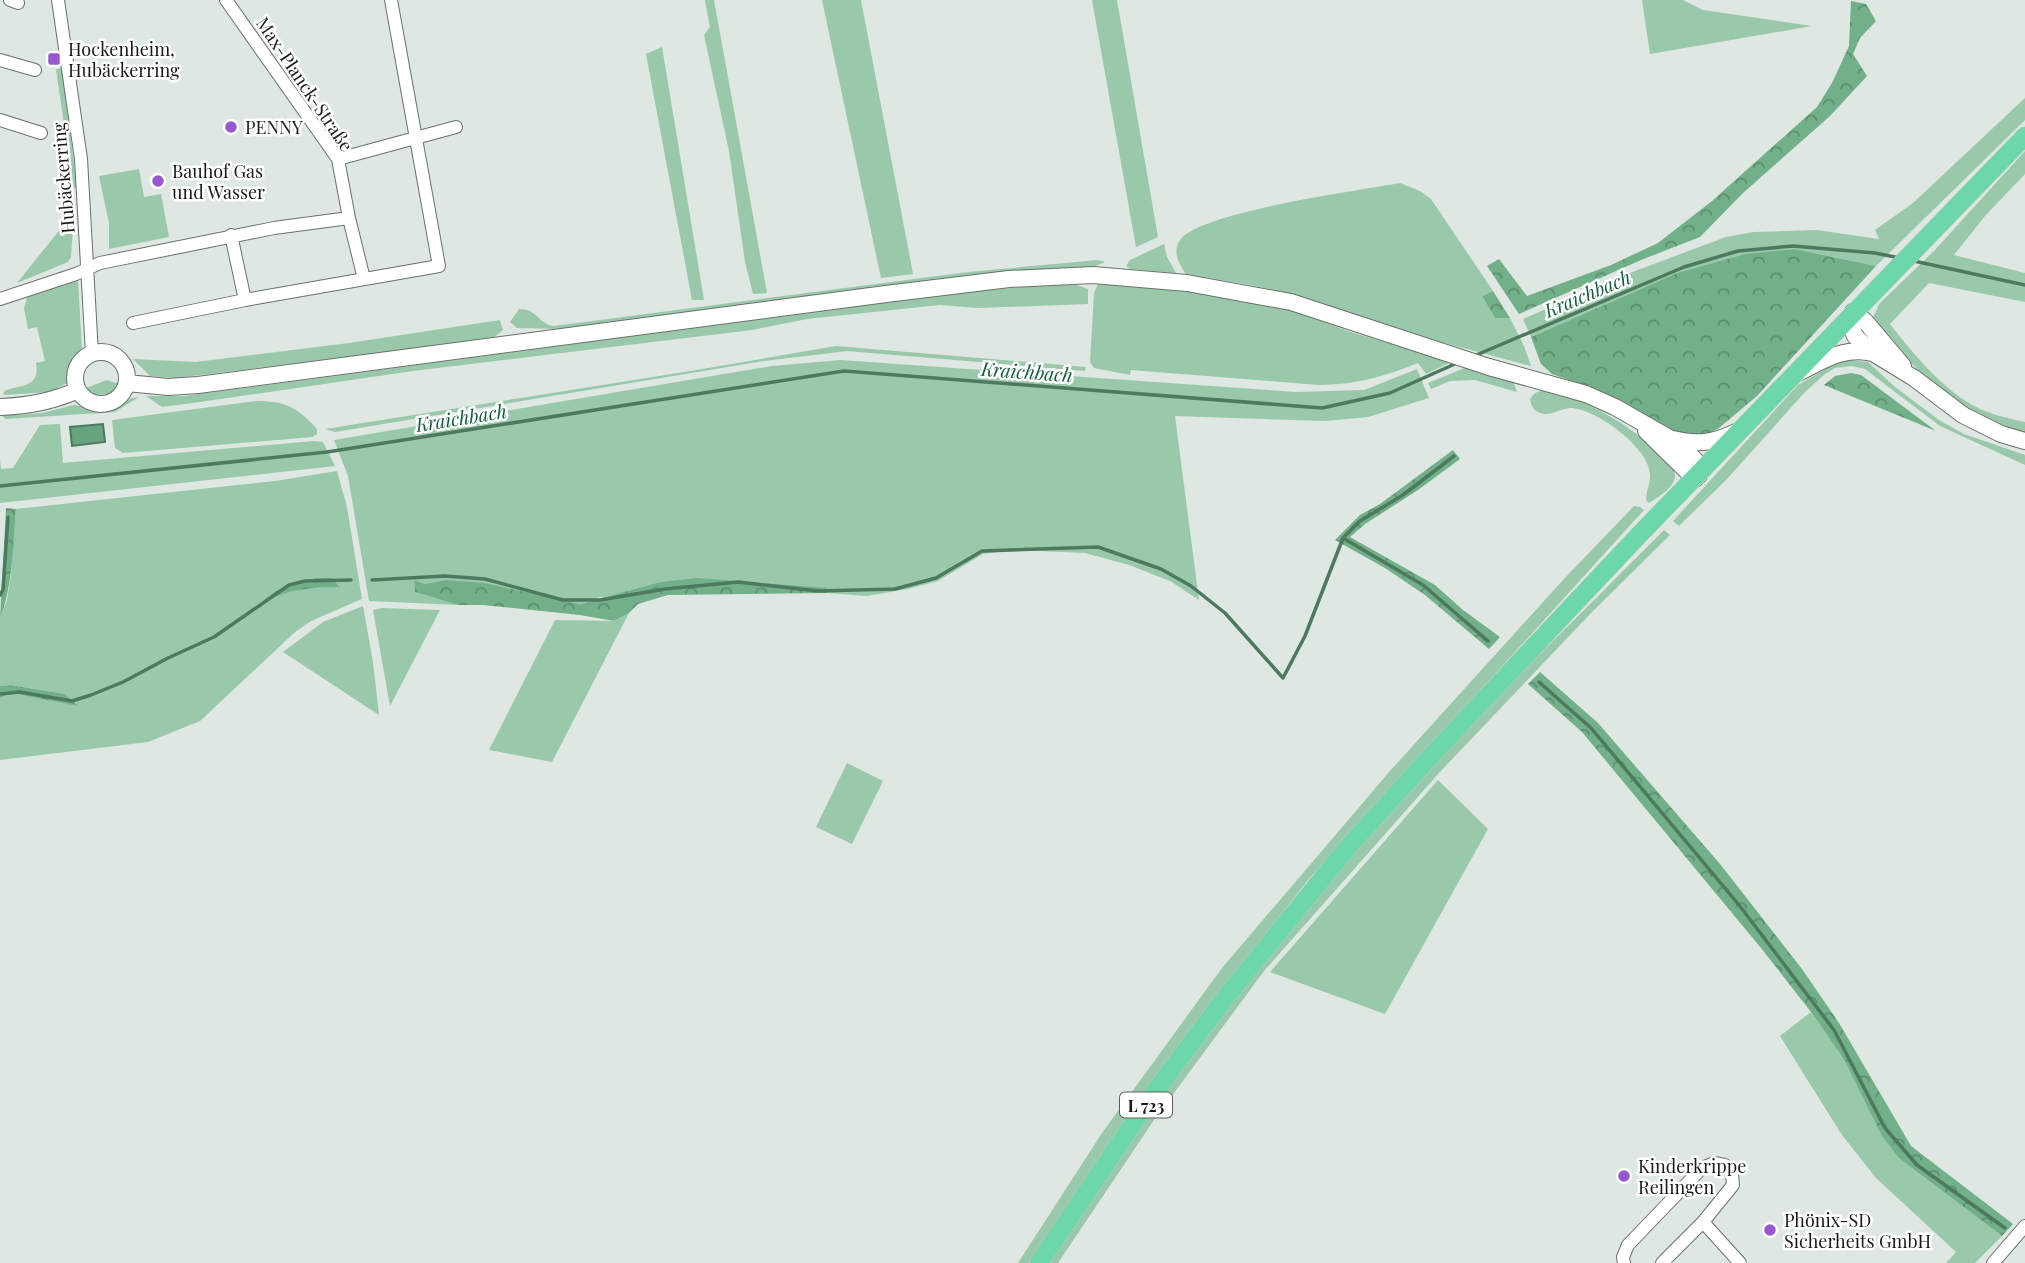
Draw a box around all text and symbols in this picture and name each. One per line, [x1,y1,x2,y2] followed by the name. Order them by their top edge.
[251,12,359,156] street label: Max-Planck-Straße
[68,37,180,82] place label: Hockenheim, Hubäckerring
[46,51,62,67] marker: Hockenheim, Hubäckerring
[245,115,303,139] place label: PENNY
[223,119,239,135] marker: PENNY
[46,121,80,235] street label: Hubäckerring
[172,159,265,204] place label: Bauhof Gas und Wasser
[150,173,166,189] marker: Bauhof Gas und Wasser
[1539,263,1634,323] water label: Kraichbach
[979,355,1074,387] water label: Kraichbach
[413,397,508,437] water label: Kraichbach
[1120,1092,1172,1118] road number: L 723
[1638,1154,1746,1199] place label: Kinderkrippe Reilingen
[1616,1168,1632,1184] marker: Kinderkrippe Reilingen
[1784,1208,1931,1253] place label: Phönix-SD Sicherheits GmbH
[1762,1222,1778,1238] marker: Phönix-SD Sicherheits GmbH

